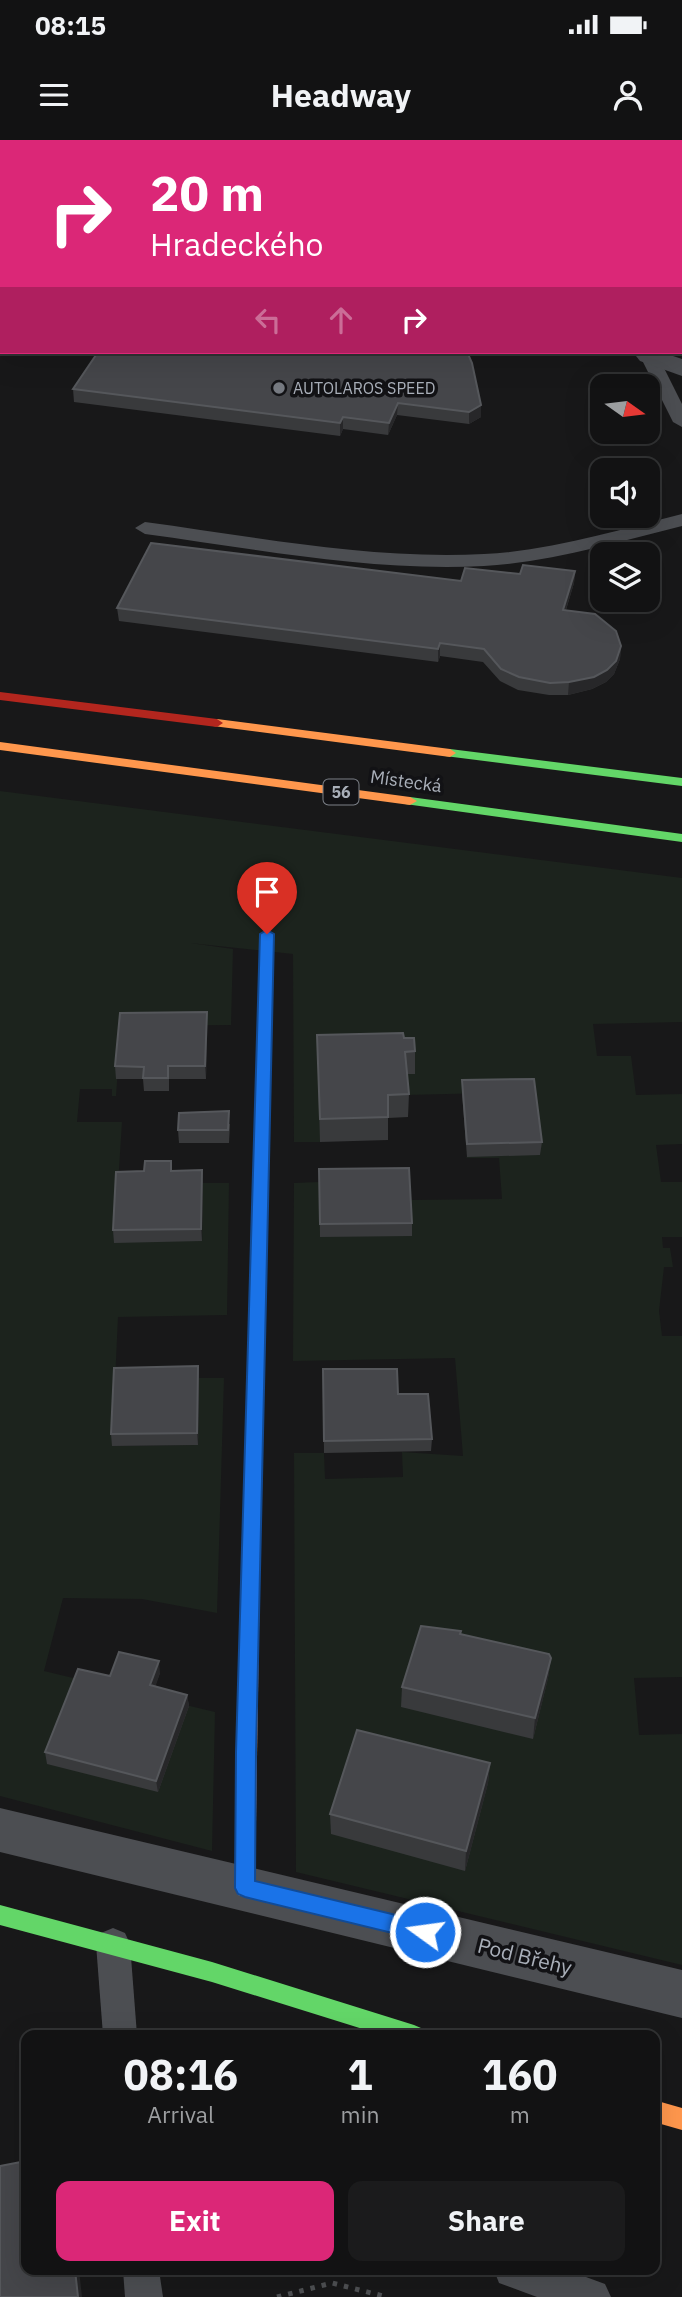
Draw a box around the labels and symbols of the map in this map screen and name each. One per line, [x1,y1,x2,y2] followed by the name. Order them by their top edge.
[590,374,660,444] north arrow
[293,378,436,398] place label: AUTOLAROS SPEED
[271,380,287,396] marker: AUTOLAROS SPEED
[369,765,444,797] street label: Místecká
[324,779,358,804] road number: 56
[237,862,297,934] pin
[388,1895,462,1969] position arrow
[475,1931,576,1981] street label: Pod Břehy

